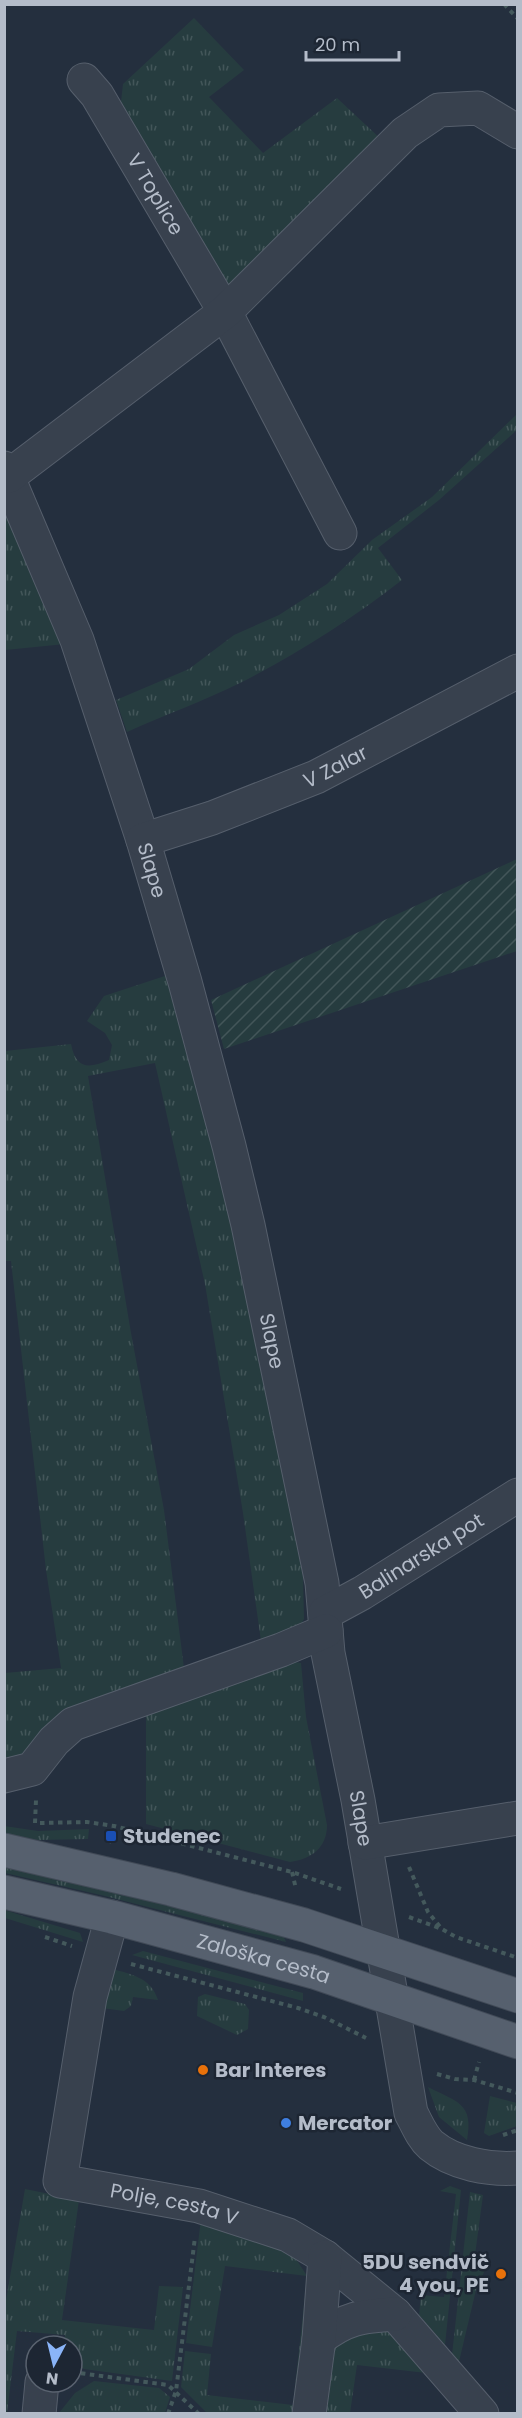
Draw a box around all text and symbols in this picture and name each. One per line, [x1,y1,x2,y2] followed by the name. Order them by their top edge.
[306,24,399,62] scale bar
[315,32,360,57] text: 20 m
[120,148,191,240] street label: V Toplice
[299,738,372,795] street label: V Zalar
[131,839,173,901] street label: Slape
[253,1311,291,1371] street label: Slape
[353,1506,489,1606] street label: Balinarska pot
[342,1788,380,1848] street label: Slape
[123,1822,221,1850] place label: Studenec
[104,1829,118,1843] marker: Studenec
[194,1927,334,1991] street label: Zaloška cesta
[215,2056,326,2084] place label: Bar Interes
[196,2063,210,2077] marker: Bar Interes
[298,2109,393,2137] place label: Mercator
[279,2116,293,2130] marker: Mercator
[108,2176,243,2232] street label: Polje, cesta V
[362,2248,489,2299] place label: 5DU sendvič 4 you, PE
[494,2267,508,2281] marker: 5DU sendvič 4 you, PE
[24,2334,84,2394] north arrow
[45,2366,60,2391] text: N

